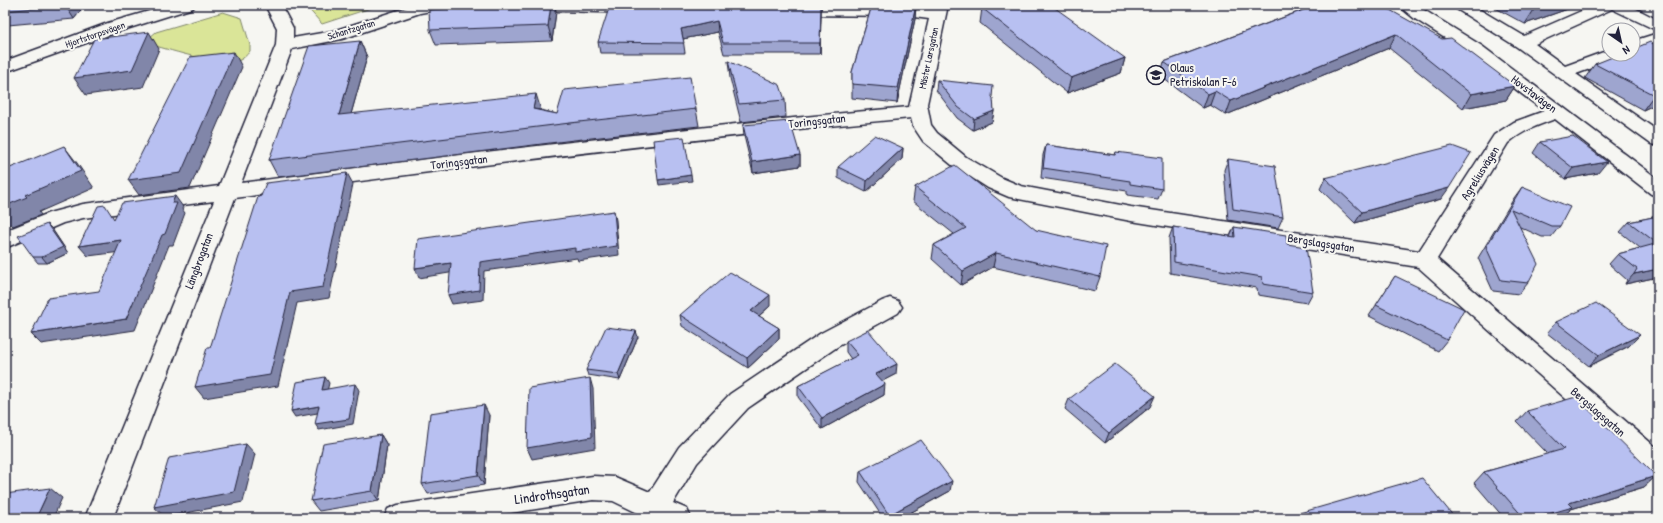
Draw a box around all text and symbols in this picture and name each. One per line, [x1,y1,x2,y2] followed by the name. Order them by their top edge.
[326,16,377,43] street label: Schantzgatan
[63,18,127,51] street label: Hjortstorpsvägen
[1601,22,1641,62] north arrow
[916,26,941,90] street label: Mäster Larsgatan
[1620,43,1633,58] text: N
[1170,59,1237,90] place label: Olaus Petriskolan F-6
[1145,64,1167,86] school or university icon: Olaus Petriskolan F-6
[1508,71,1561,117] street label: Hovstavägen
[787,109,846,132] street label: Toringsgatan
[1456,142,1503,203] street label: Agreliusvägen
[429,150,488,173] street label: Toringsgatan
[1286,229,1356,256] street label: Bergslagsgatan
[180,230,217,291] street label: Längbrogatan
[1567,383,1629,440] street label: Bergslagsgatan
[513,479,591,509] street label: Lindrothsgatan

